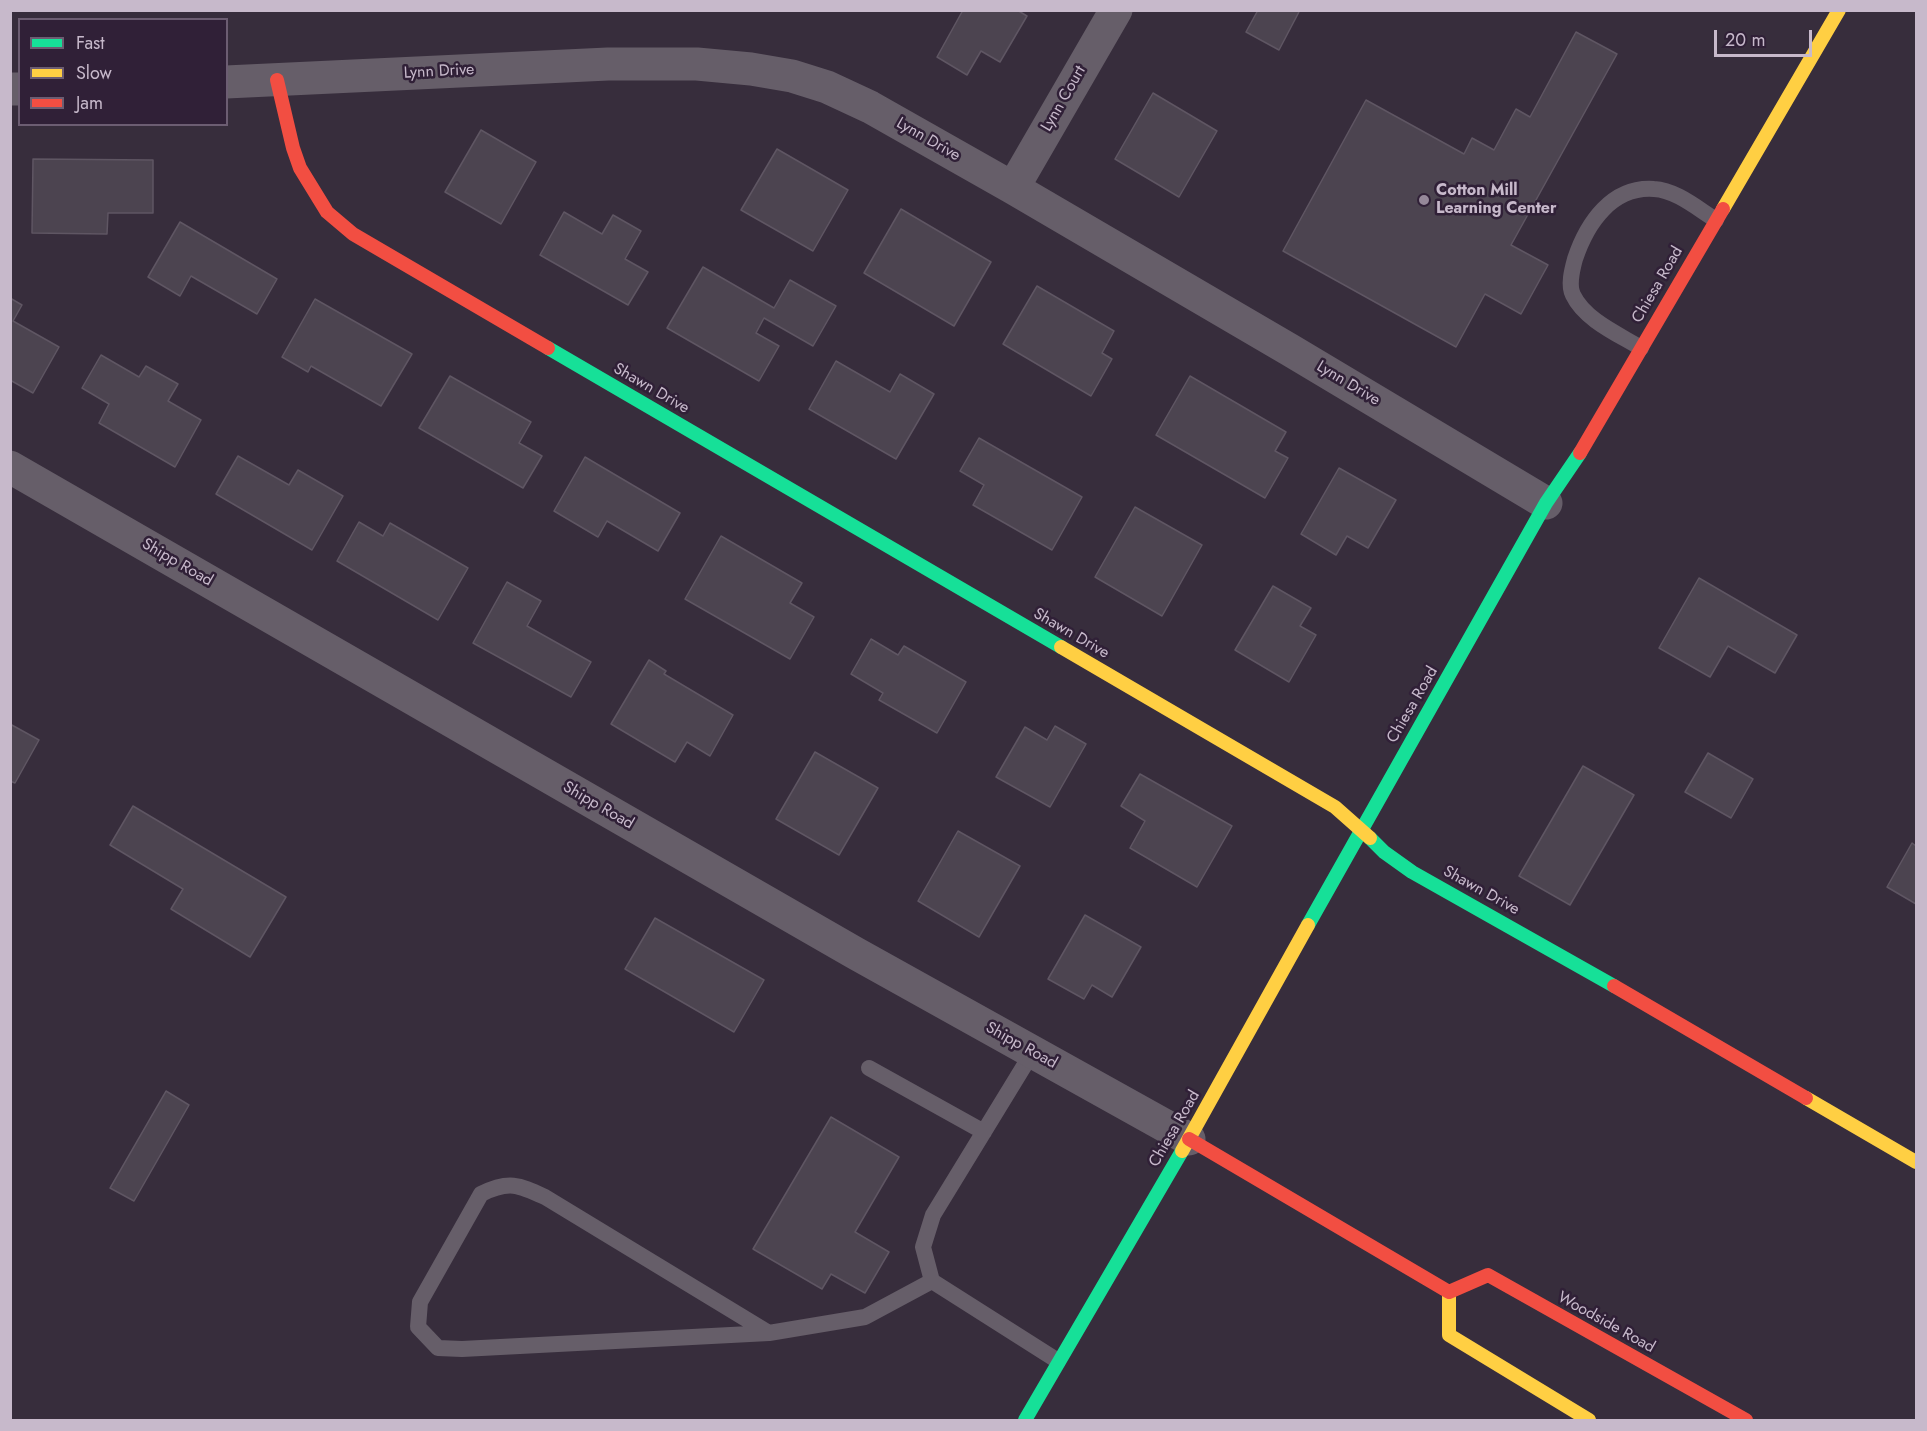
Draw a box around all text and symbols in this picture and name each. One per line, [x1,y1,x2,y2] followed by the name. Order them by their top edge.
[18,18,228,126] legend
[1717,18,1814,56] scale bar
[1725,27,1765,53] text: 20 m
[76,30,105,56] text: Fast
[76,60,112,86] text: Slow
[403,61,475,83] street label: Lynn Drive
[1038,63,1090,135] street label: Lynn Court
[76,90,103,116] text: Jam
[893,114,963,166] street label: Lynn Drive
[1436,181,1557,219] place label: Cotton Mill Learning Center
[1417,193,1431,207] marker: Cotton Mill Learning Center
[1628,243,1688,327] street label: Chiesa Road
[1313,358,1383,410] street label: Lynn Drive
[610,360,692,418] street label: Shawn Drive
[138,535,216,591] street label: Shipp Road
[1030,605,1112,663] street label: Shawn Drive
[1383,663,1443,747] street label: Chiesa Road
[559,778,637,834] street label: Shipp Road
[1439,862,1523,920] street label: Shawn Drive
[982,1018,1060,1074] street label: Shipp Road
[1145,1087,1205,1171] street label: Chiesa Road
[1554,1288,1658,1358] street label: Woodside Road

